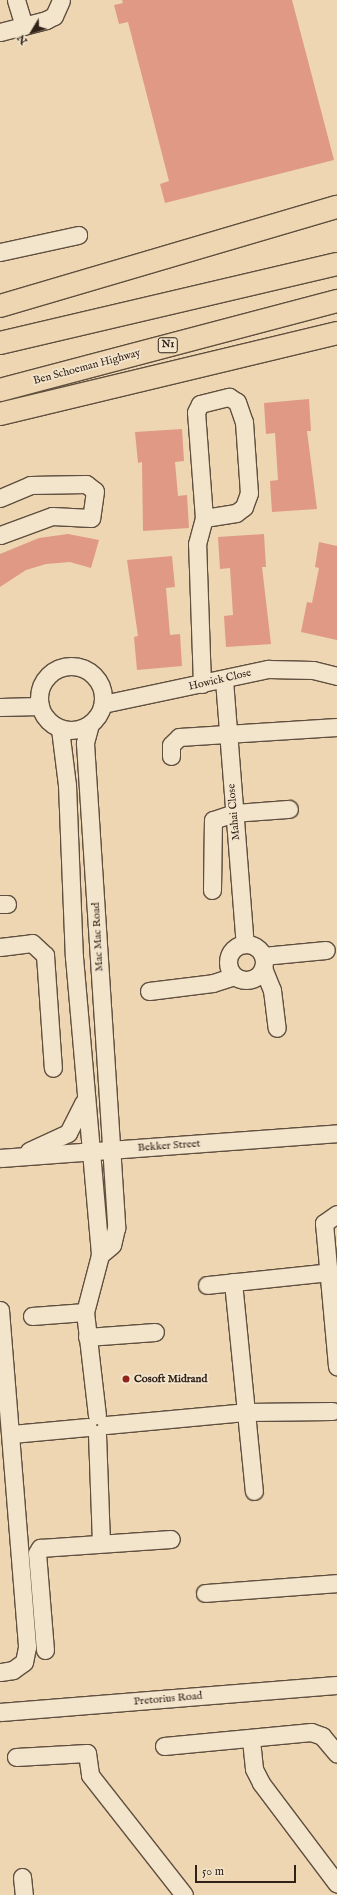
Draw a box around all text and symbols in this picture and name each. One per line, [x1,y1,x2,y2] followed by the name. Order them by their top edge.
[12,12,52,52] north arrow
[14,31,31,47] text: N
[157,337,179,353] road number: N1
[32,346,142,388] street label: Ben Schoeman Highway
[187,666,253,694] street label: Howick Close
[225,783,243,841] street label: Mahai Close
[90,902,106,972] street label: Mac Mac Road
[137,1137,201,1155] street label: Bekker Street
[134,1372,207,1386] place label: Cosoft Midrand
[121,1374,131,1384] marker: Cosoft Midrand
[133,1689,203,1709] street label: Pretorius Road
[197,1857,298,1883] scale bar
[202,1864,224,1879] text: 50 m

